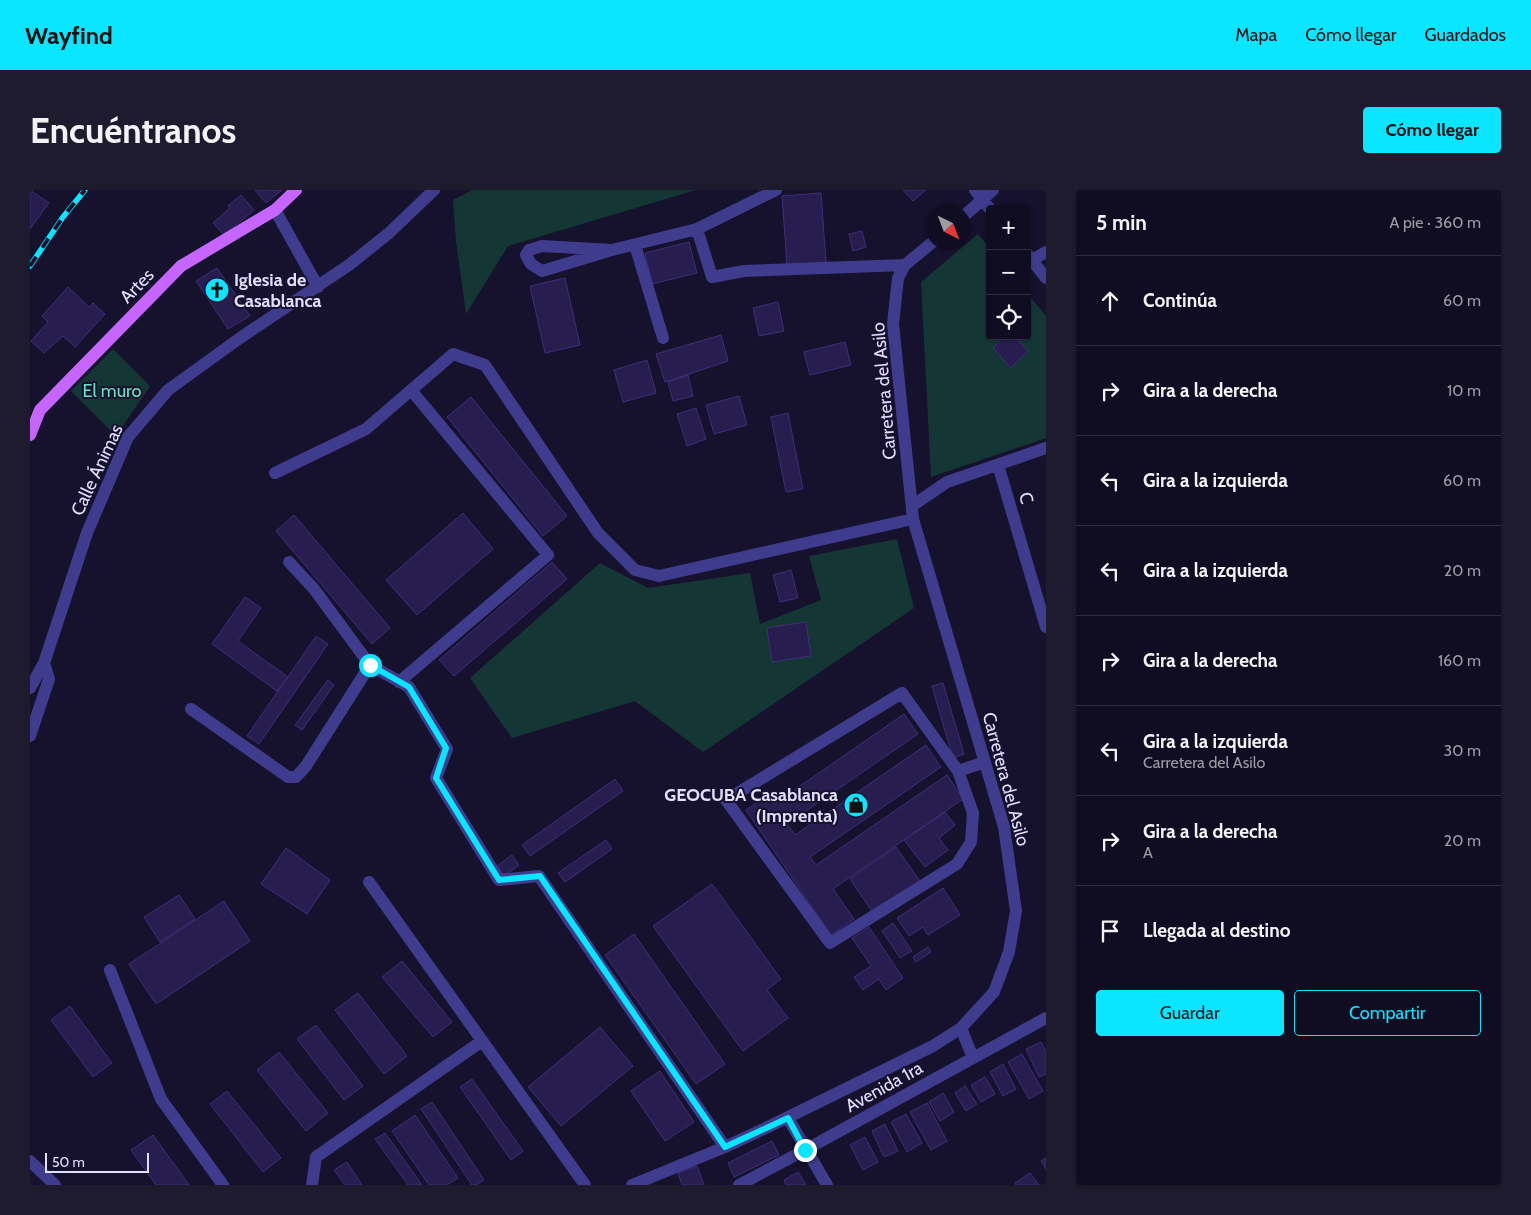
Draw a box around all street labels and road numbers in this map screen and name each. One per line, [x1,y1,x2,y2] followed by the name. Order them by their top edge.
[115,264,159,308] street label: Artes
[867,321,901,460] street label: Carretera del Asilo
[66,421,128,519] street label: Calle Ánimas
[1014,490,1038,506] street label: C
[978,710,1034,848] street label: Carretera del Asilo
[841,1057,927,1117] street label: Avenida 1ra

